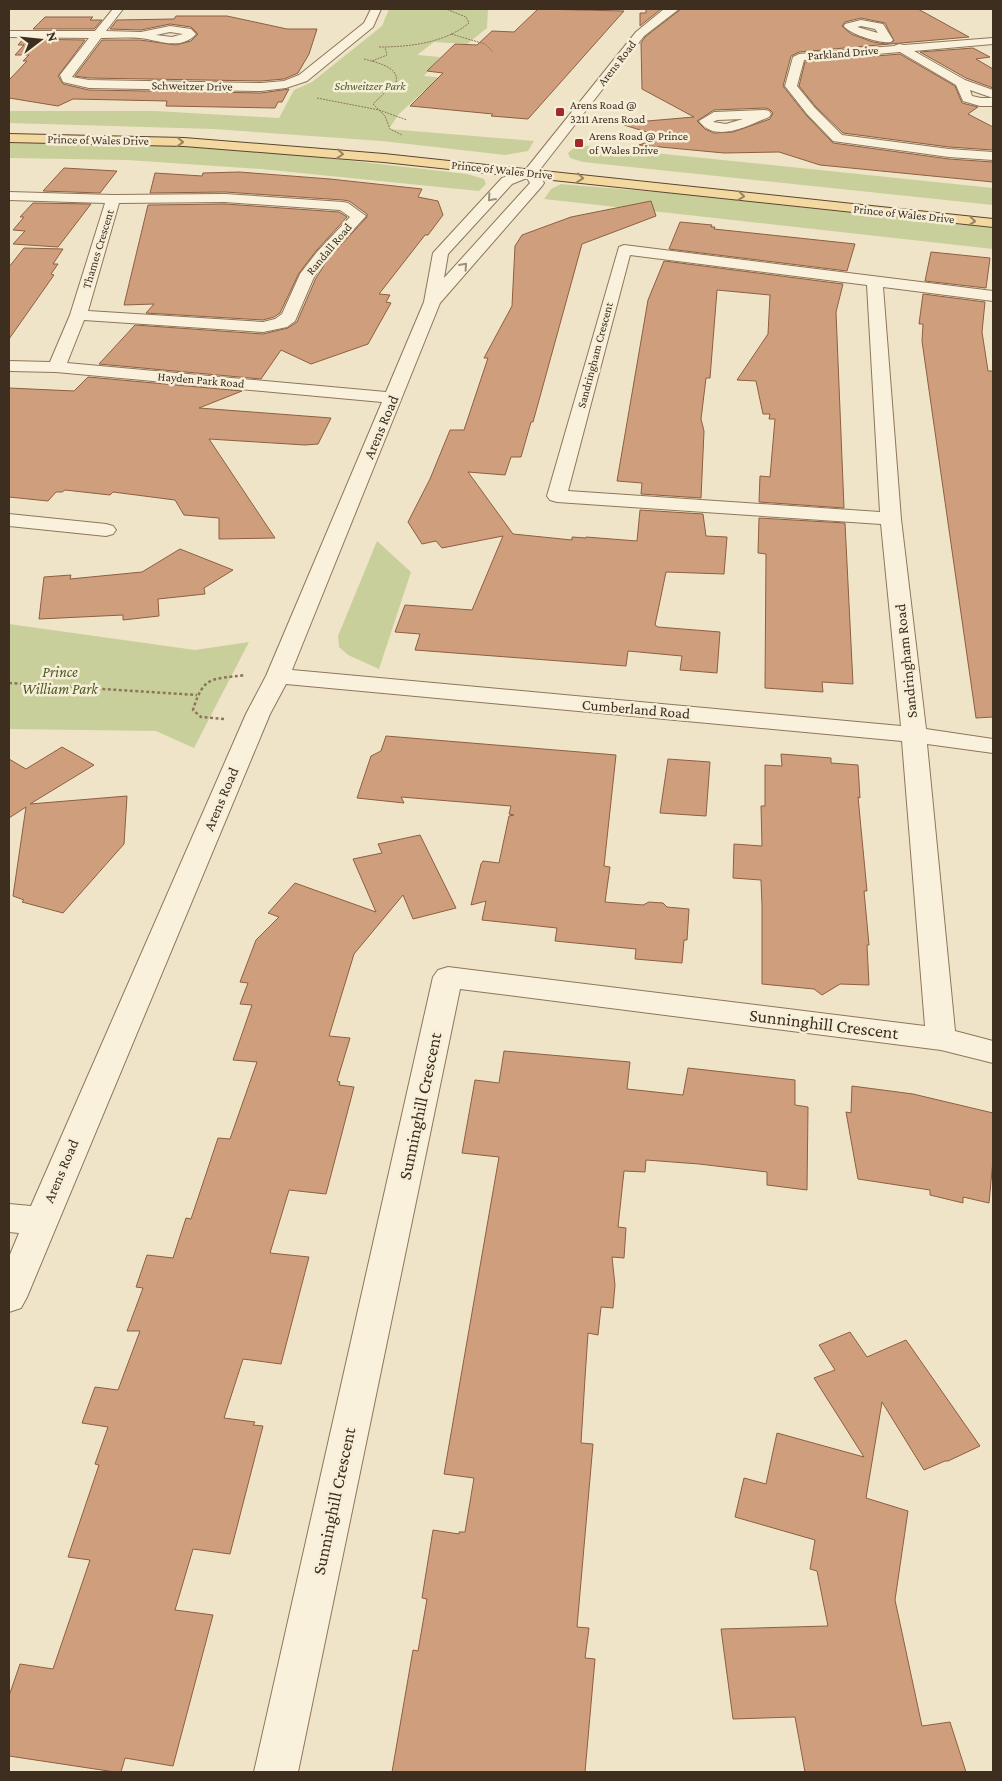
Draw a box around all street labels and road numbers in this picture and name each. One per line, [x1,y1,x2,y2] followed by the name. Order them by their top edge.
[595,37,640,89] street label: Arens Road
[807,43,879,63] street label: Parkland Drive
[151,78,233,94] street label: Schweitzer Drive
[47,132,149,148] street label: Prince of Wales Drive
[451,158,553,182] street label: Prince of Wales Drive
[853,202,955,226] street label: Prince of Wales Drive
[79,207,117,290] street label: Thames Crescent
[303,220,355,278] street label: Randall Road
[574,299,616,410] street label: Sandringham Crescent
[157,369,246,391] street label: Hayden Park Road
[360,393,402,461] street label: Arens Road
[892,603,921,719] street label: Sandringham Road
[581,696,691,722] street label: Cumberland Road
[200,765,242,833] street label: Arens Road
[748,1005,901,1043] street label: Sunninghill Crescent
[395,1029,446,1182] street label: Sunninghill Crescent
[40,1137,82,1205] street label: Arens Road
[309,1424,360,1577] street label: Sunninghill Crescent

